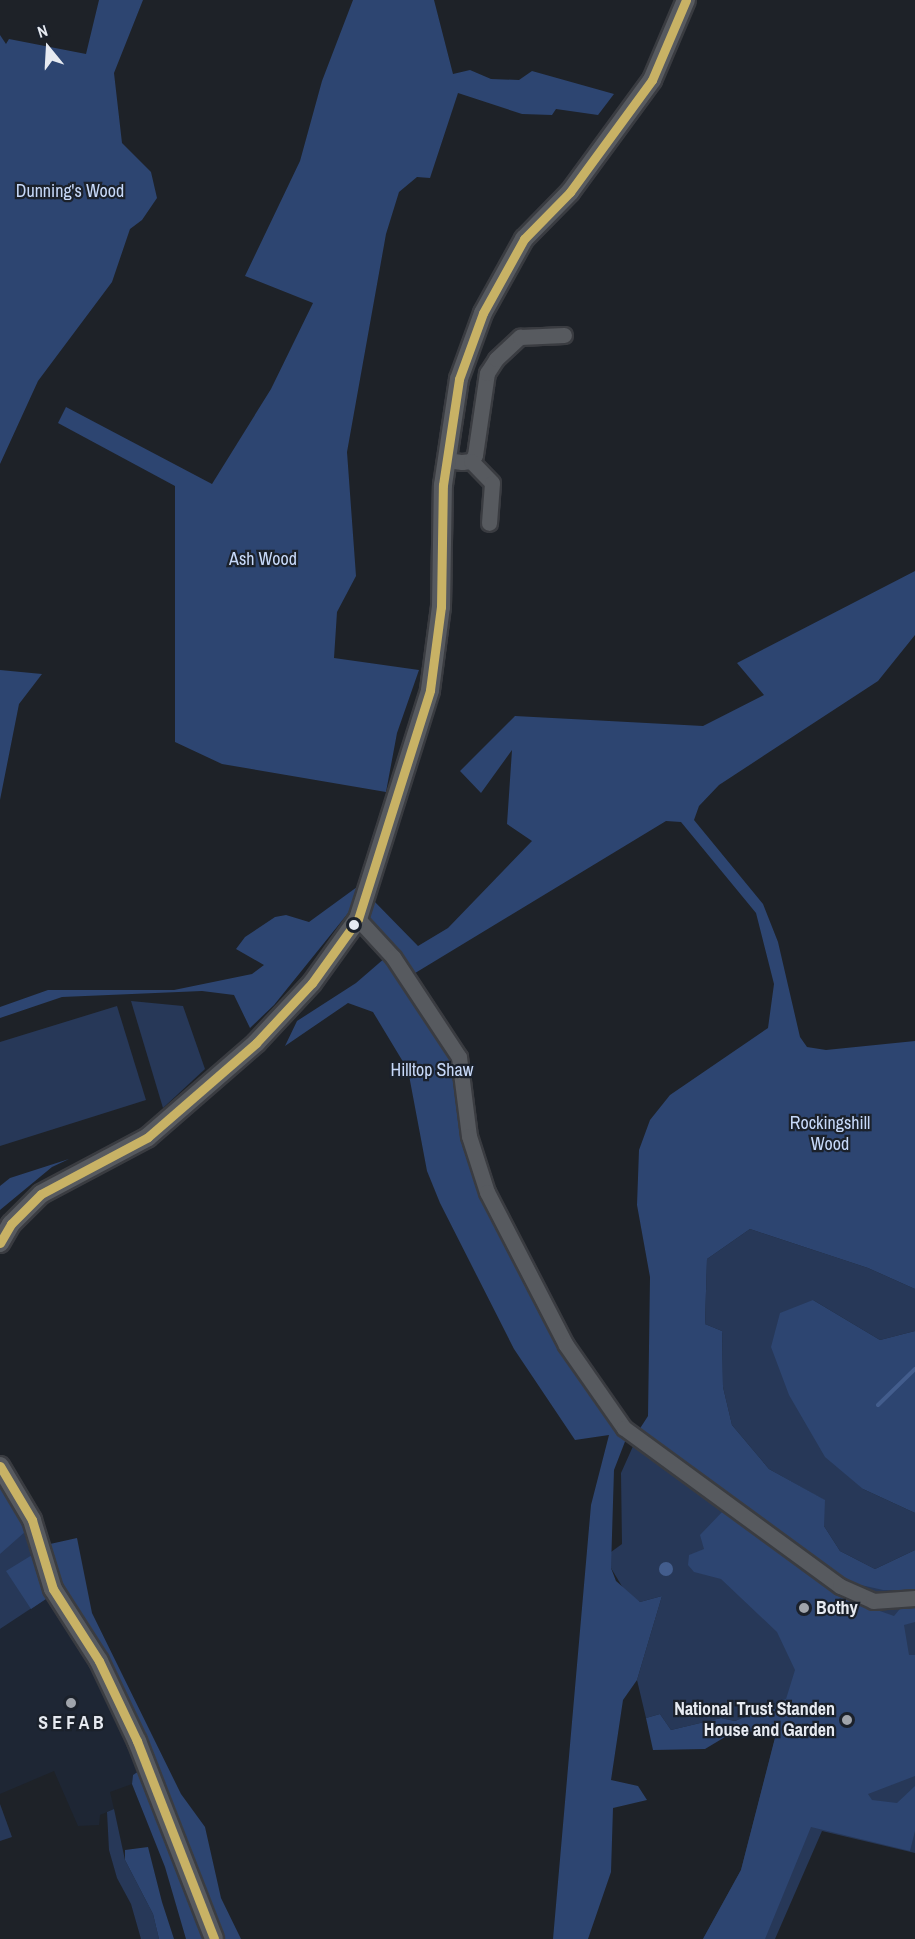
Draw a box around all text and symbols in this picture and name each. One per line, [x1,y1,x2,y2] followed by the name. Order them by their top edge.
[18,18,78,78] north arrow
[35,19,50,43] text: N
[16,180,124,202] park label: Dunning's Wood
[229,548,297,570] park label: Ash Wood
[348,919,360,931] unlabelled marker
[391,1059,473,1081] park label: Hilltop Shaw
[790,1113,870,1156] park label: Rockingshill Wood
[816,1597,858,1619] place label: Bothy
[797,1601,811,1615] marker: Bothy
[64,1696,78,1710] marker: S E F A B
[674,1699,835,1742] place label: National Trust Standen House and Garden
[38,1712,104,1734] place label: S E F A B
[840,1713,854,1727] marker: National Trust Standen House and Garden

